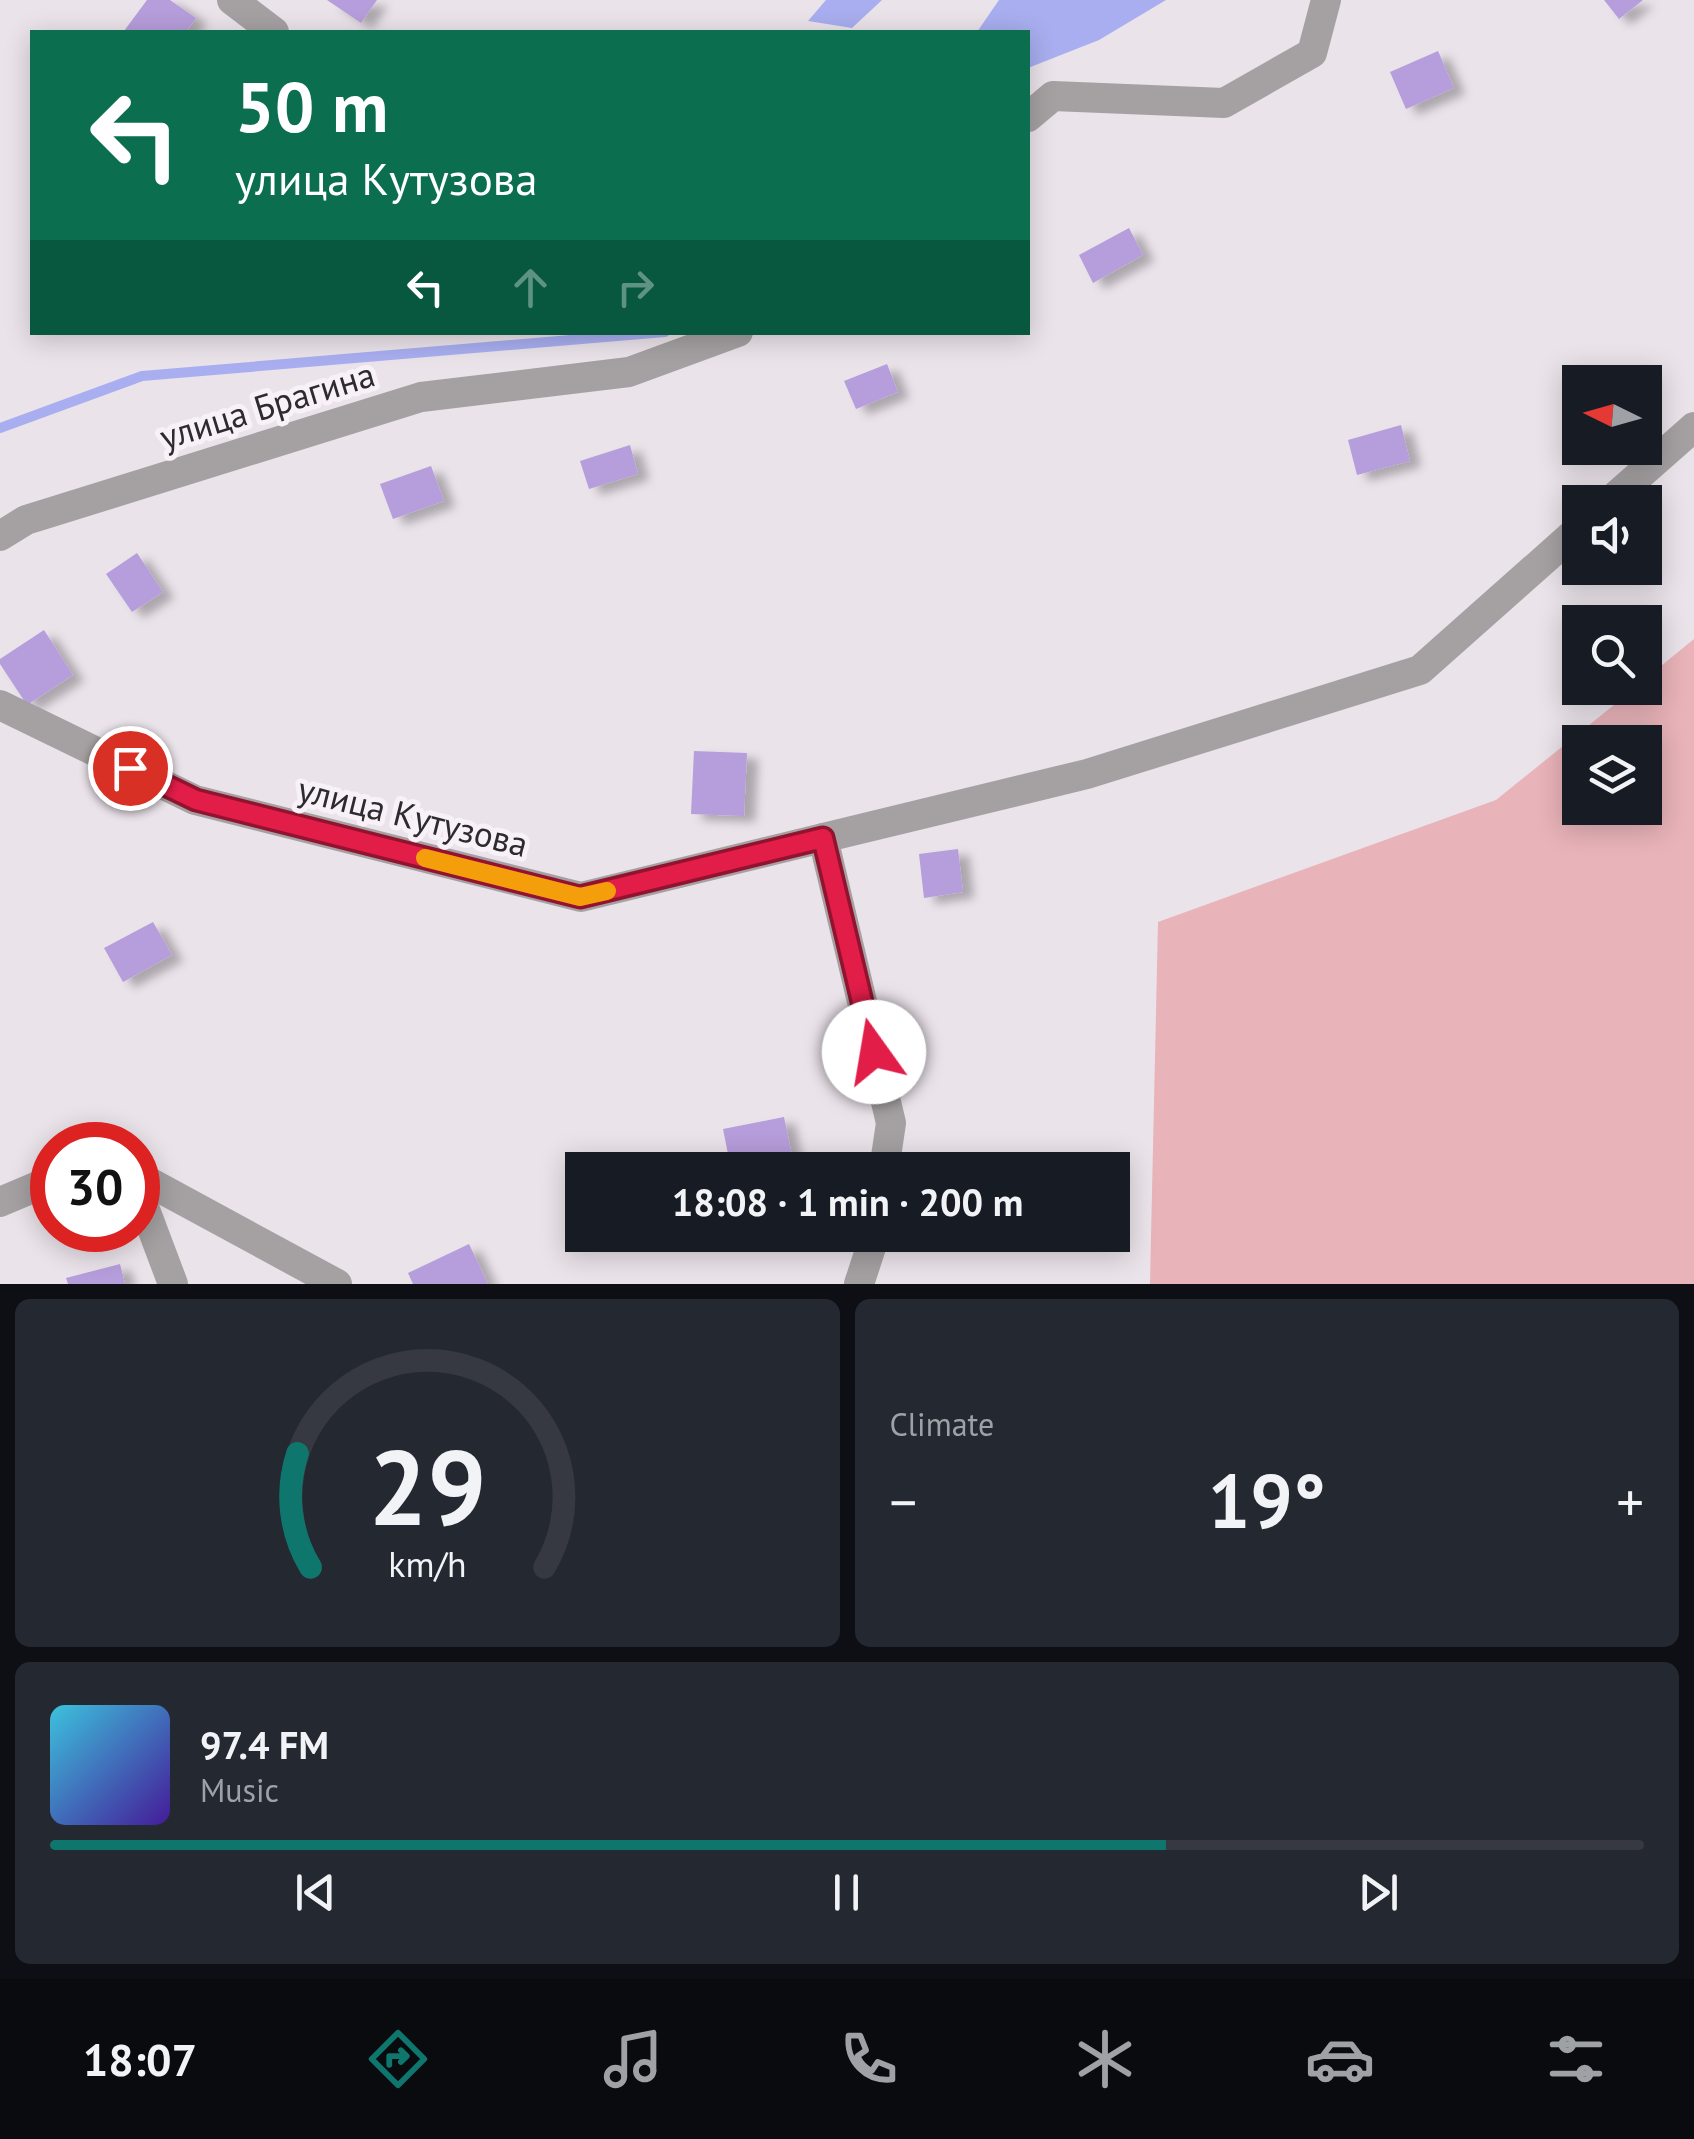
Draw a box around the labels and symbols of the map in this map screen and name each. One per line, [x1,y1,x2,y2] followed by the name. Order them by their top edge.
[154,351,380,459] street label: улица Брагина
[1562,365,1662,465] north arrow
[88,726,173,811] pin
[293,765,533,867] street label: улица Кутузова
[822,1000,926,1104] position arrow
[30,1122,160,1252] speed limit sign: 30

